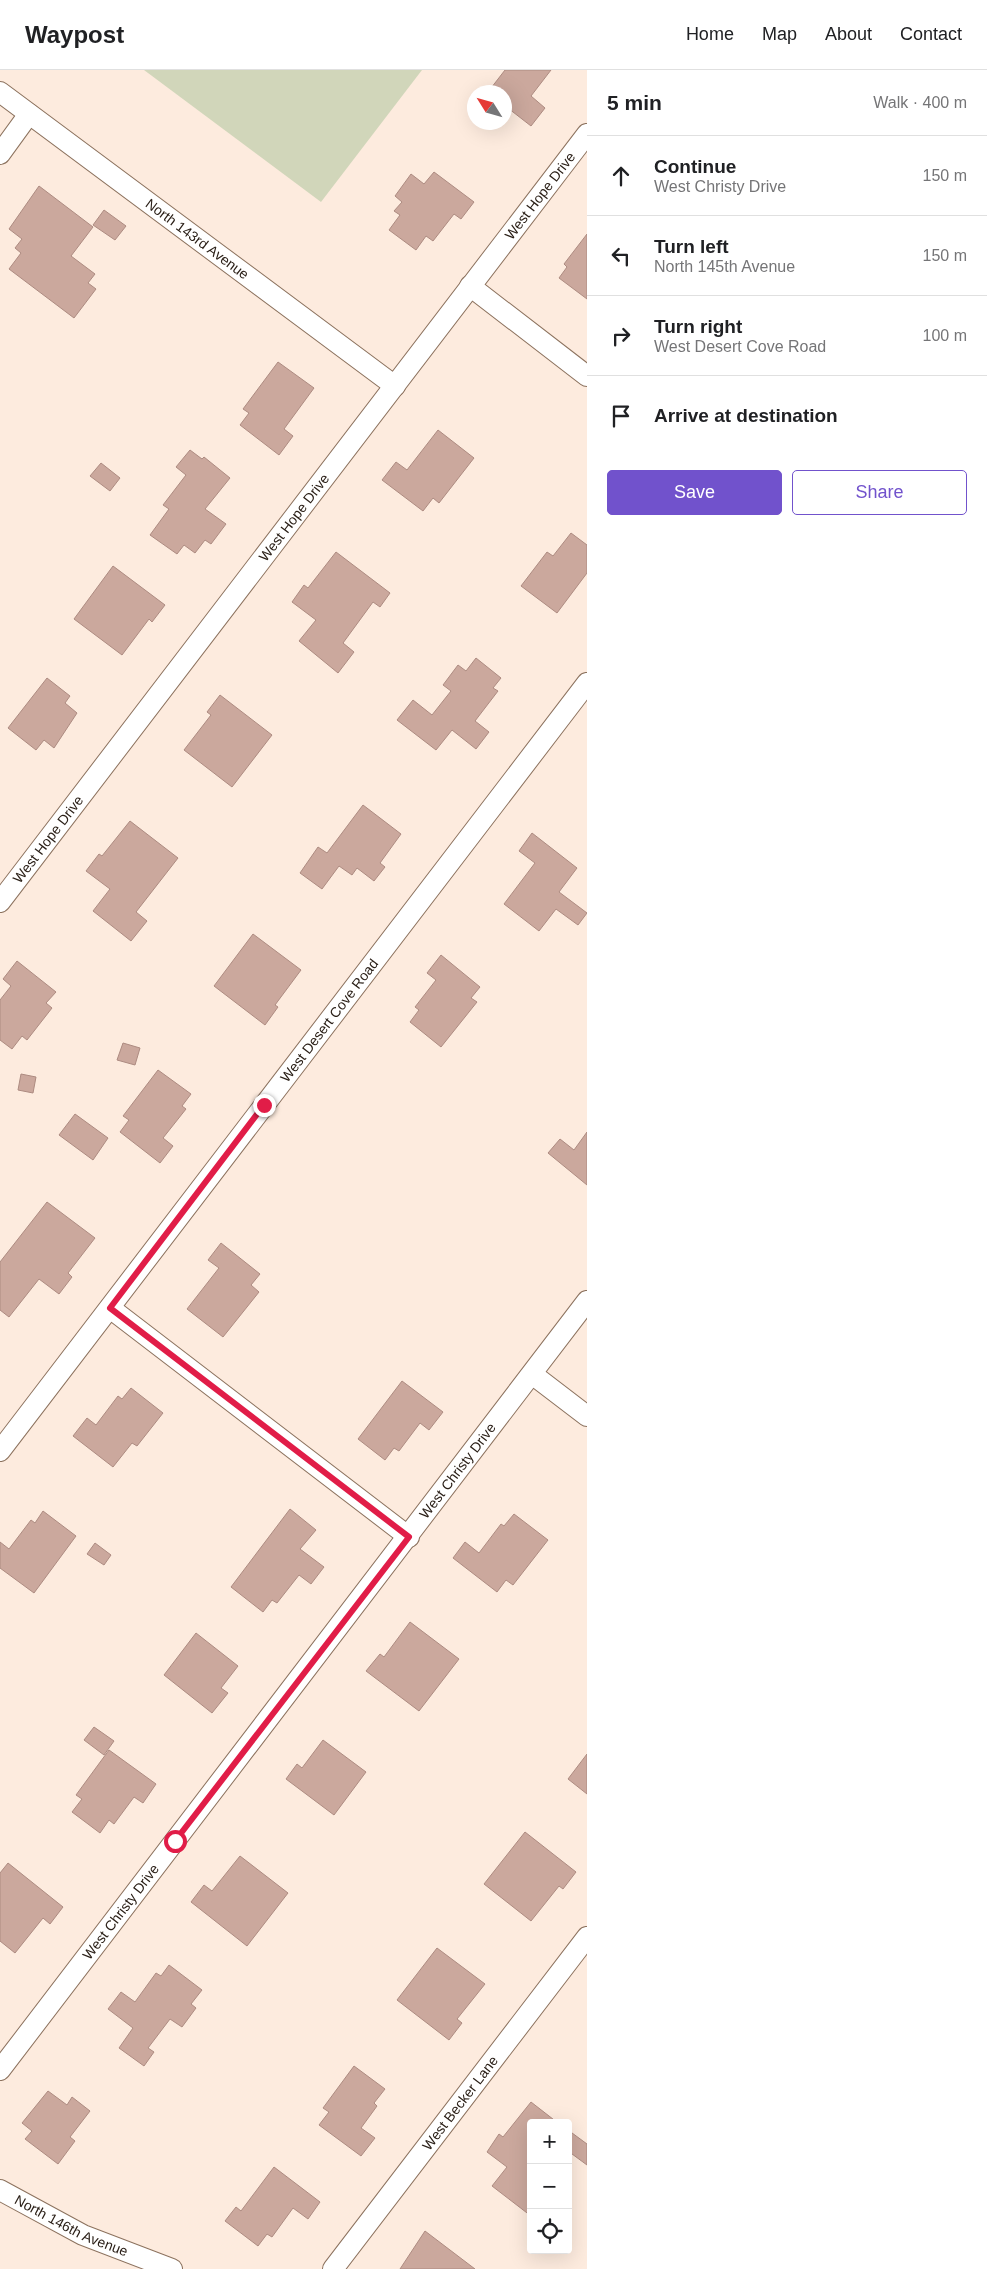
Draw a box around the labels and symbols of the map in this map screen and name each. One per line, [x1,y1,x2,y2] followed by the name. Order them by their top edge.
[467,85,512,130] north arrow
[501,149,578,243] street label: West Hope Drive
[143,195,252,283] street label: North 143rd Avenue
[255,470,332,564] street label: West Hope Drive
[10,792,87,886] street label: West Hope Drive
[277,956,381,1085] street label: West Desert Cove Road
[253,1094,276,1117] route end
[416,1420,499,1522] street label: West Christy Drive
[164,1830,187,1853] route start
[79,1861,162,1963] street label: West Christy Drive
[419,2053,501,2153] street label: West Becker Lane
[12,2192,130,2259] street label: North 146th Avenue

